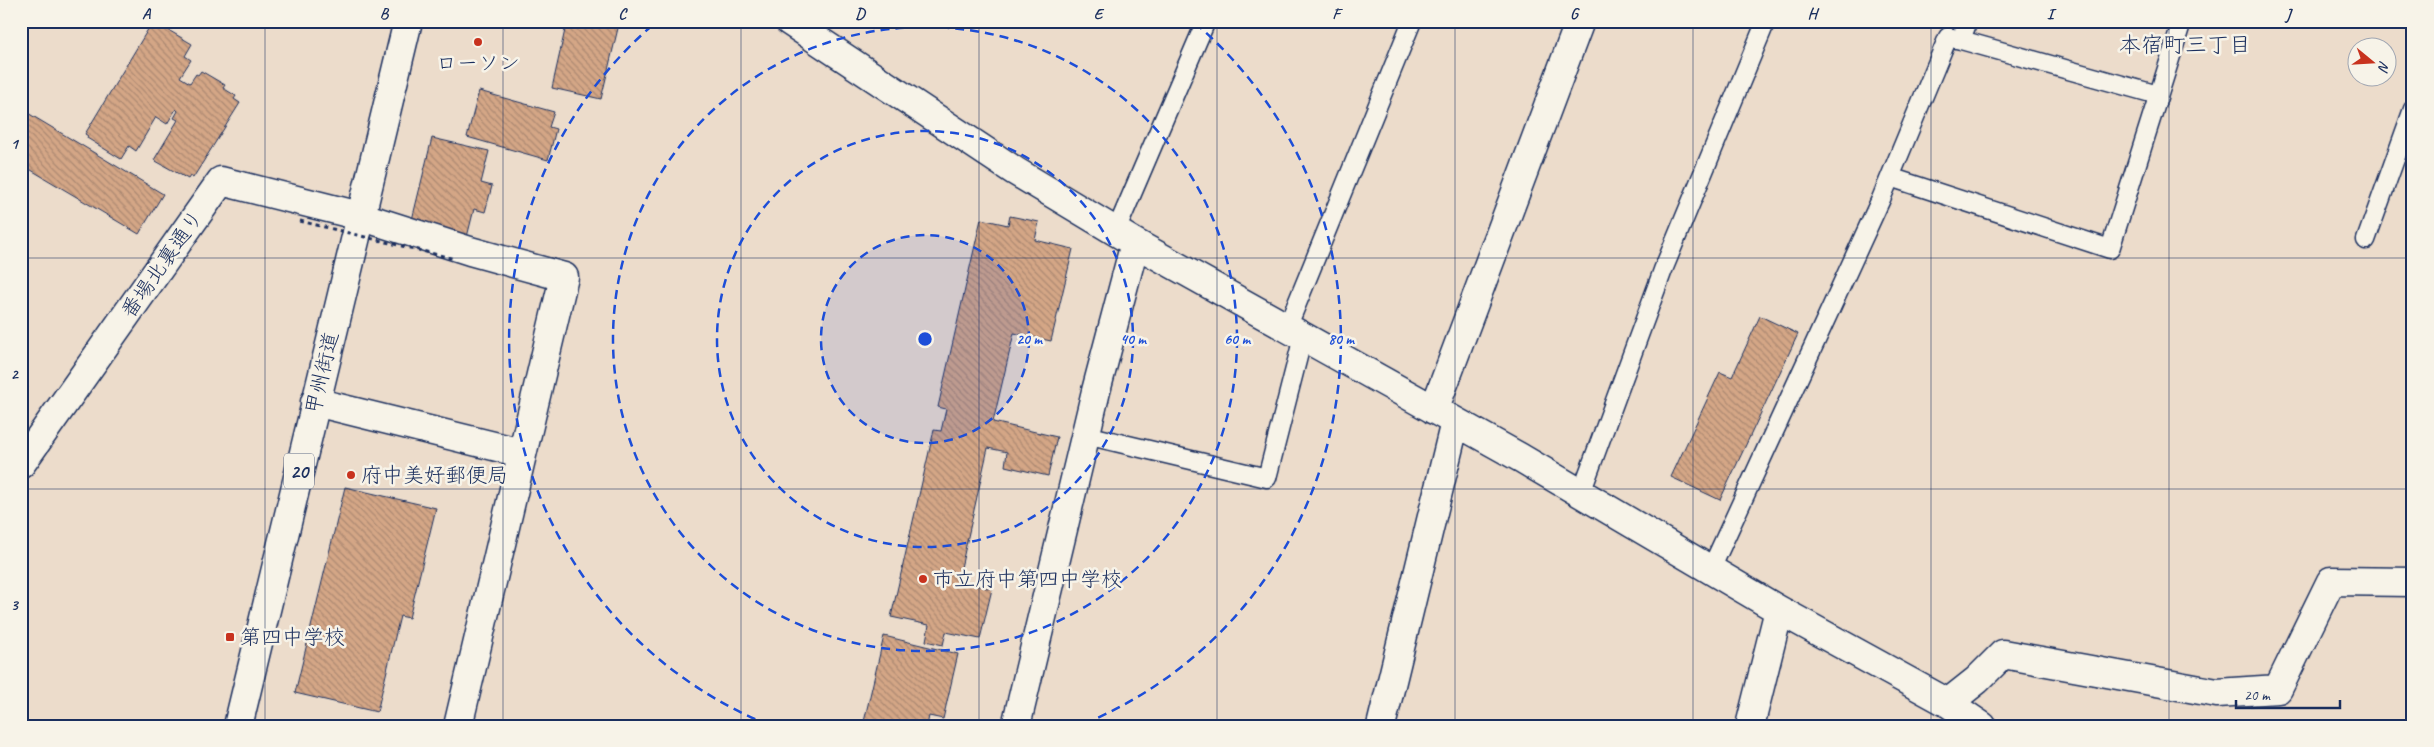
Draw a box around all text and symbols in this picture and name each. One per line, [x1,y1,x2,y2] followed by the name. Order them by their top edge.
[142,4,152,24] text: A
[380,4,390,24] text: B
[618,4,628,24] text: C
[855,4,866,24] text: D
[1094,4,1105,24] text: E
[1332,4,1343,24] text: F
[1570,4,1580,24] text: G
[1807,4,1819,24] text: H
[2047,4,2057,24] text: I
[2284,4,2293,24] text: J
[2119,31,2251,59] district label: 本宿町三丁目
[472,36,484,48] marker: ローソン
[2346,38,2396,88] north arrow
[436,50,520,76] place label: ローソン
[2374,59,2393,75] text: N
[10,134,19,154] text: 1
[115,205,209,323] street label: 番場北裏通り
[300,329,344,417] street label: 甲州街道
[916,330,934,348] centre of rings
[1016,330,1043,349] text: 20 m
[1120,330,1147,349] text: 40 m
[1224,330,1251,349] text: 60 m
[1328,330,1355,349] text: 80 m
[10,364,19,384] text: 2
[284,454,314,488] road number: 20
[361,462,508,488] place label: 府中美好郵便局
[345,469,357,481] marker: 府中美好郵便局
[933,566,1122,592] place label: 市立府中第四中学校
[917,573,929,585] marker: 市立府中第四中学校
[10,595,19,615] text: 3
[240,624,345,650] place label: 第四中学校
[224,631,236,643] marker: 第四中学校
[2236,677,2340,709] scale bar
[2244,686,2271,705] text: 20 m

